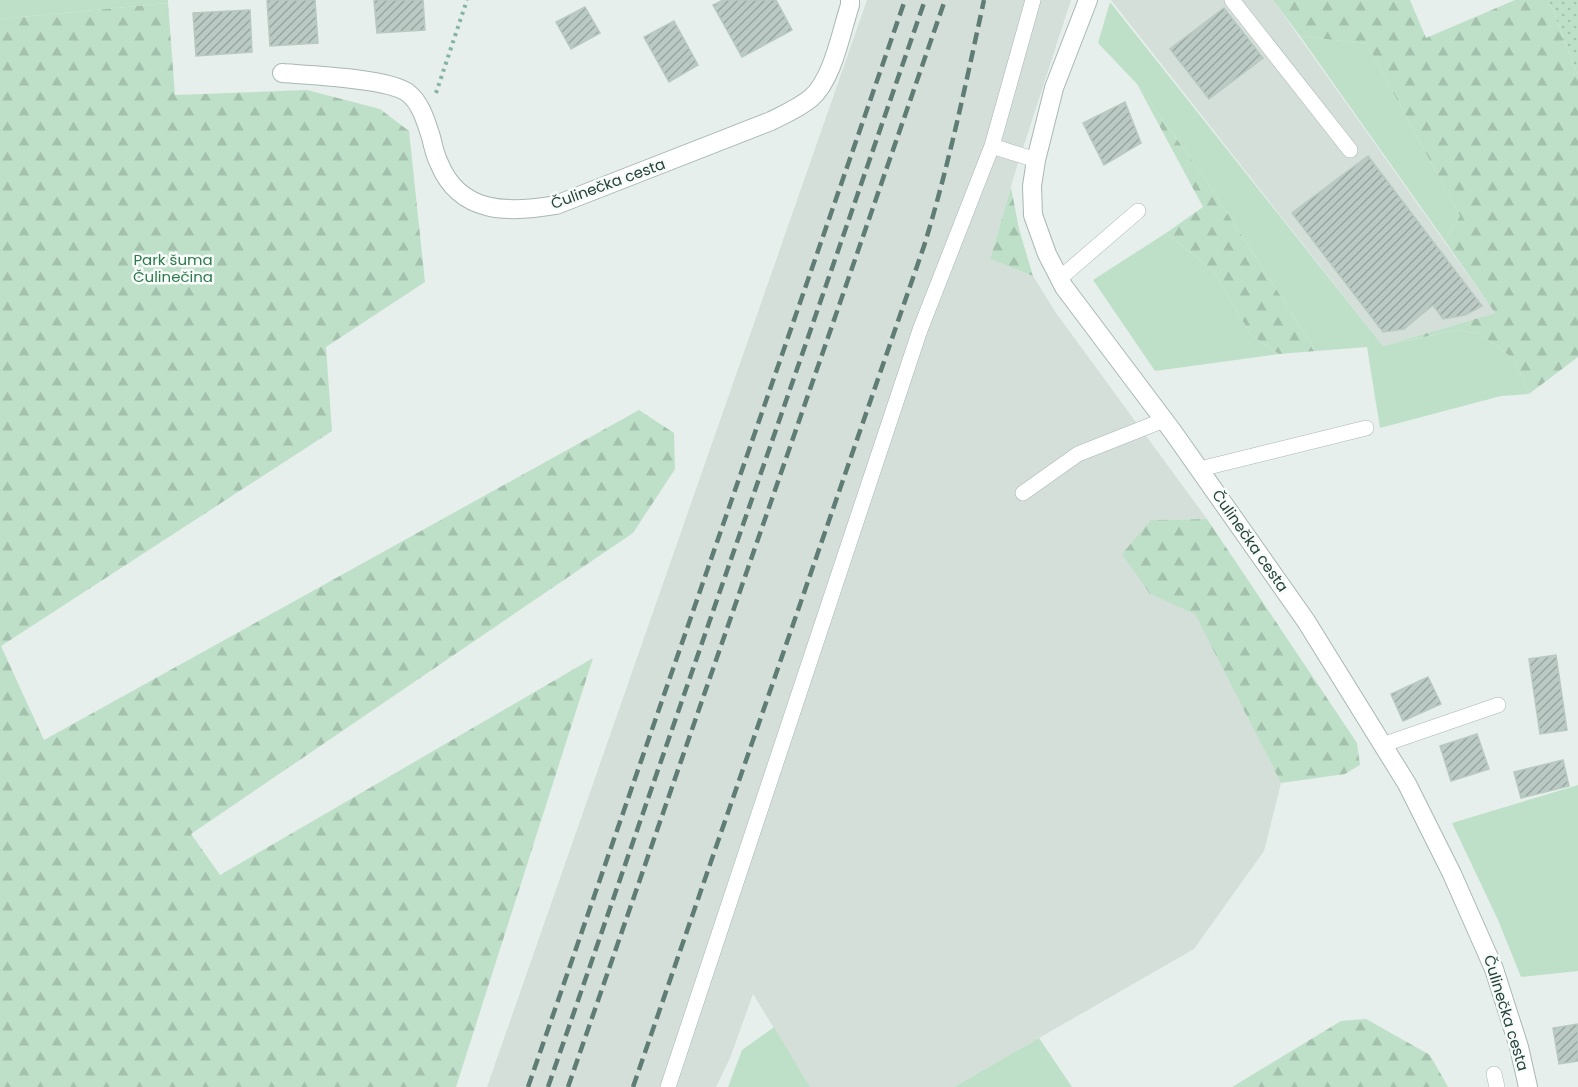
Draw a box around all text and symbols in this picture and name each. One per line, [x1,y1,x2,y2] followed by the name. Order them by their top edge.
[548,153,668,214] street label: Čulinečka cesta
[133,249,213,287] park label: Park šuma Čulinečina
[1207,485,1294,596] street label: Čulinečka cesta
[1479,952,1534,1073] street label: Čulinečka cesta

